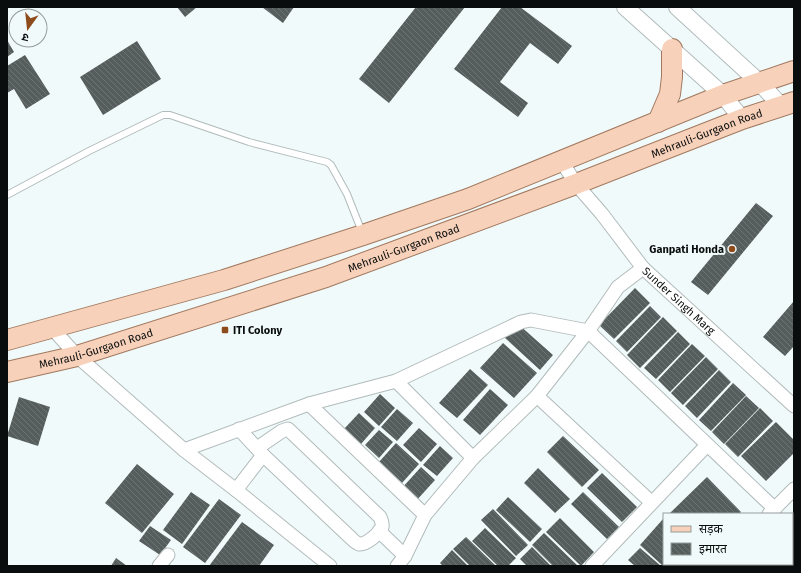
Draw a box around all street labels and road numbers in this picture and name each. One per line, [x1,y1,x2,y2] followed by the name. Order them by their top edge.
[649,107,764,161] street label: Mehrauli-Gurgaon Road
[346,222,462,275] street label: Mehrauli-Gurgaon Road
[639,265,718,338] street label: Sunder Singh Marg
[38,326,155,371] street label: Mehrauli-Gurgaon Road

